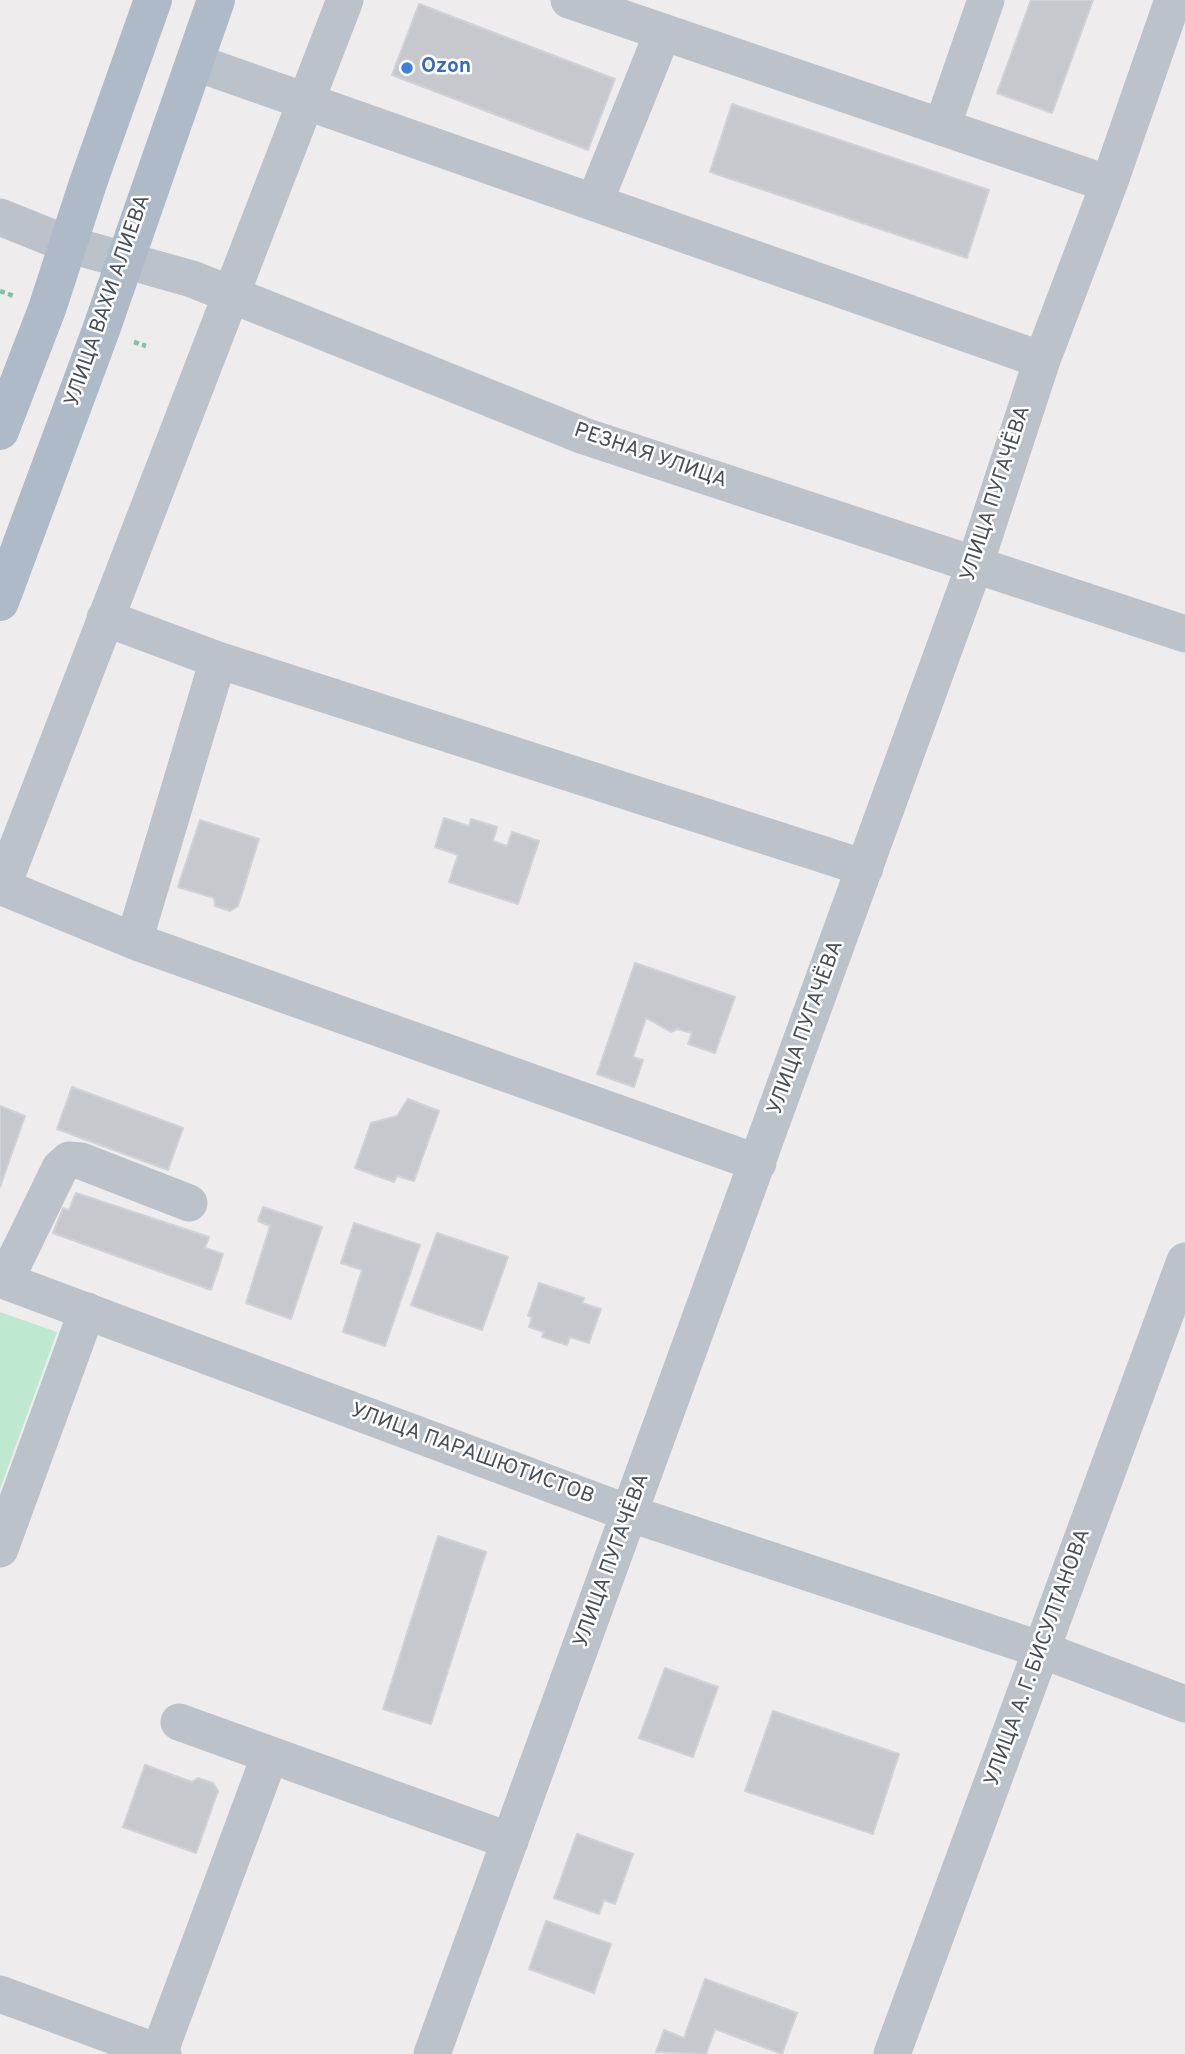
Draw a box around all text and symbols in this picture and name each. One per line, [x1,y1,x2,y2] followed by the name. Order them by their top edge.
[421,55,471,81] place label: Ozon
[399,60,415,76] marker: Ozon
[61,192,157,410] street label: УЛИЦА ВАХИ АЛИЕВА
[957,403,1037,585] street label: УЛИЦА ПУГАЧЁВА
[570,419,730,495] street label: РЕЗНАЯ УЛИЦА
[764,938,850,1118] street label: УЛИЦА ПУГАЧЁВА
[347,1399,597,1511] street label: УЛИЦА ПАРАШЮТИСТОВ
[570,1471,656,1651] street label: УЛИЦА ПУГАЧЁВА
[981,1526,1097,1790] street label: УЛИЦА А. Г. БИСУЛТАНОВА

